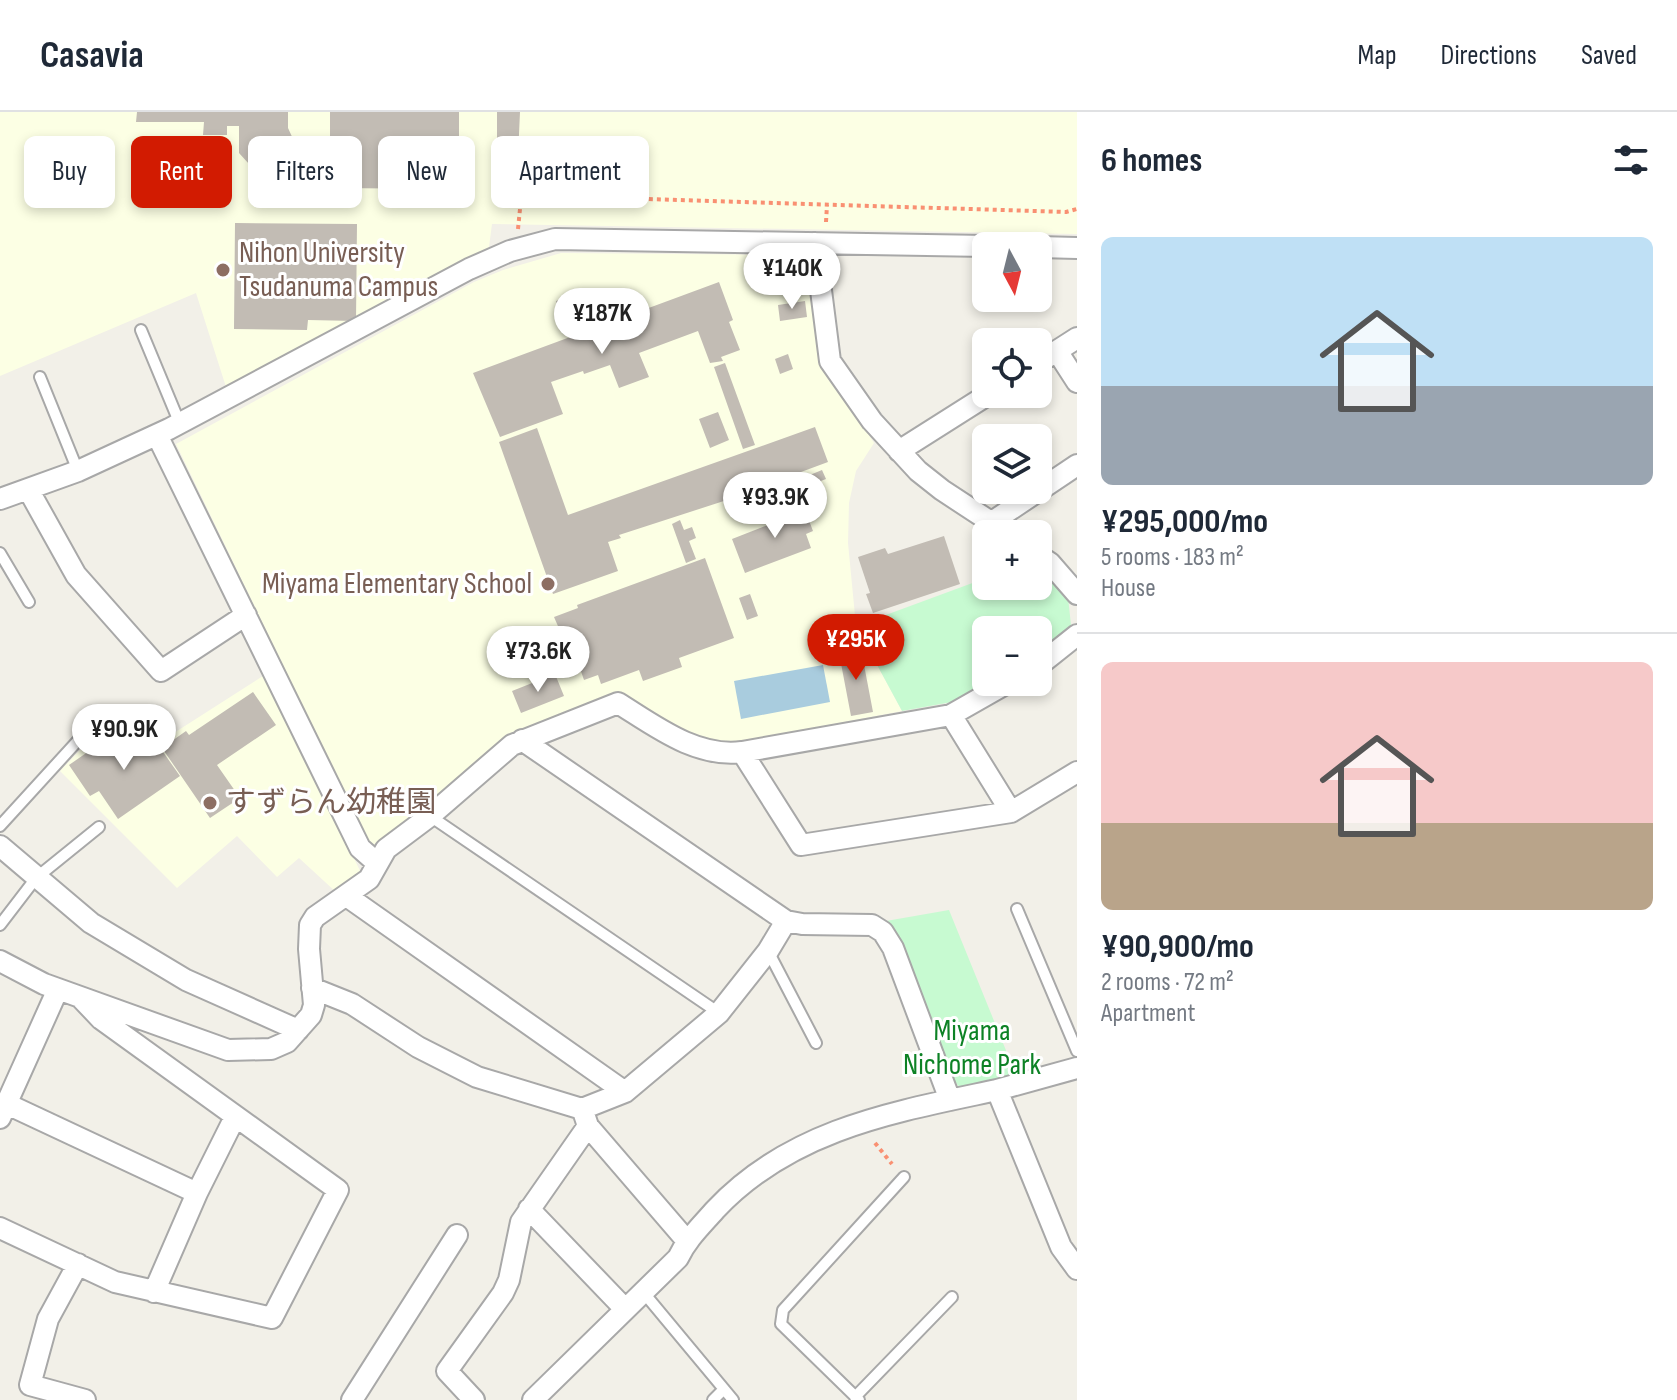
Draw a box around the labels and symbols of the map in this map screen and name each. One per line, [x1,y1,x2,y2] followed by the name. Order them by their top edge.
[972,232,1052,312] north arrow
[239,235,438,305] place label: Nihon University Tsudanuma Campus
[736,243,848,311] pin: ¥140K
[214,261,232,279] marker: Nihon University Tsudanuma Campus
[546,288,658,356] pin: ¥187K
[710,472,840,540] pin: ¥93.9K
[262,566,532,602] place label: Miyama Elementary School
[539,575,557,593] marker: Miyama Elementary School
[800,614,912,682] pin: ¥295K
[473,626,603,694] pin: ¥73.6K
[59,704,189,772] pin: ¥90.9K
[226,785,436,821] place label: すずらん幼稚園
[201,794,219,812] marker: すずらん幼稚園
[903,1013,1042,1083] park label: Miyama Nichome Park

